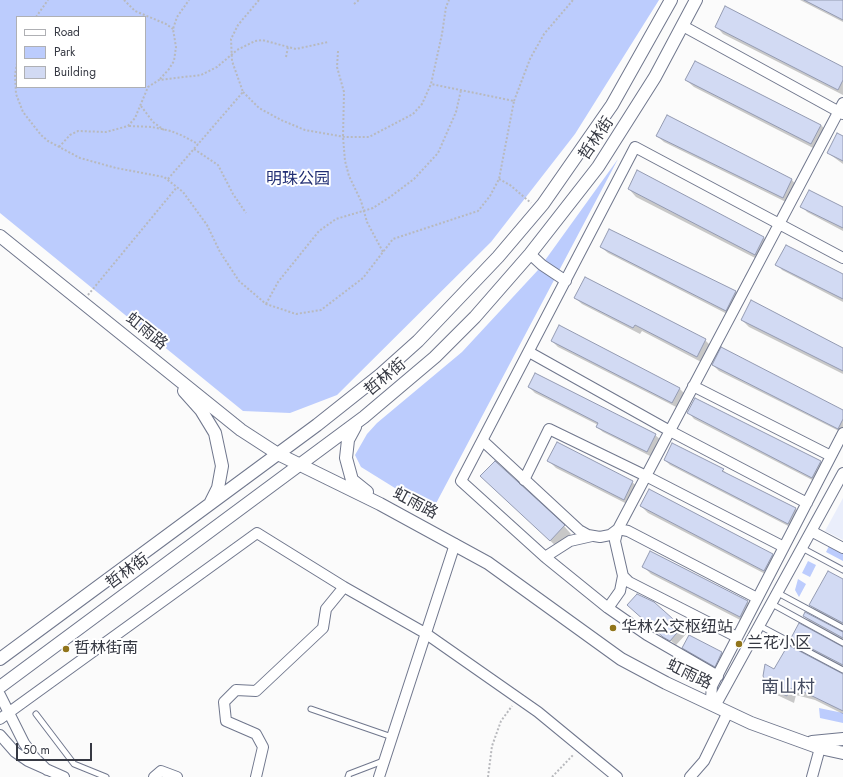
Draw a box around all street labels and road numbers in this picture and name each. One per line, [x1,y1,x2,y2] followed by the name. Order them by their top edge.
[576,114,618,164] street label: 哲林街
[121,309,171,355] street label: 虹雨路
[361,355,411,401] street label: 哲林街
[389,484,441,524] street label: 虹雨路
[103,550,153,594] street label: 哲林街
[663,656,715,694] street label: 虹雨路

